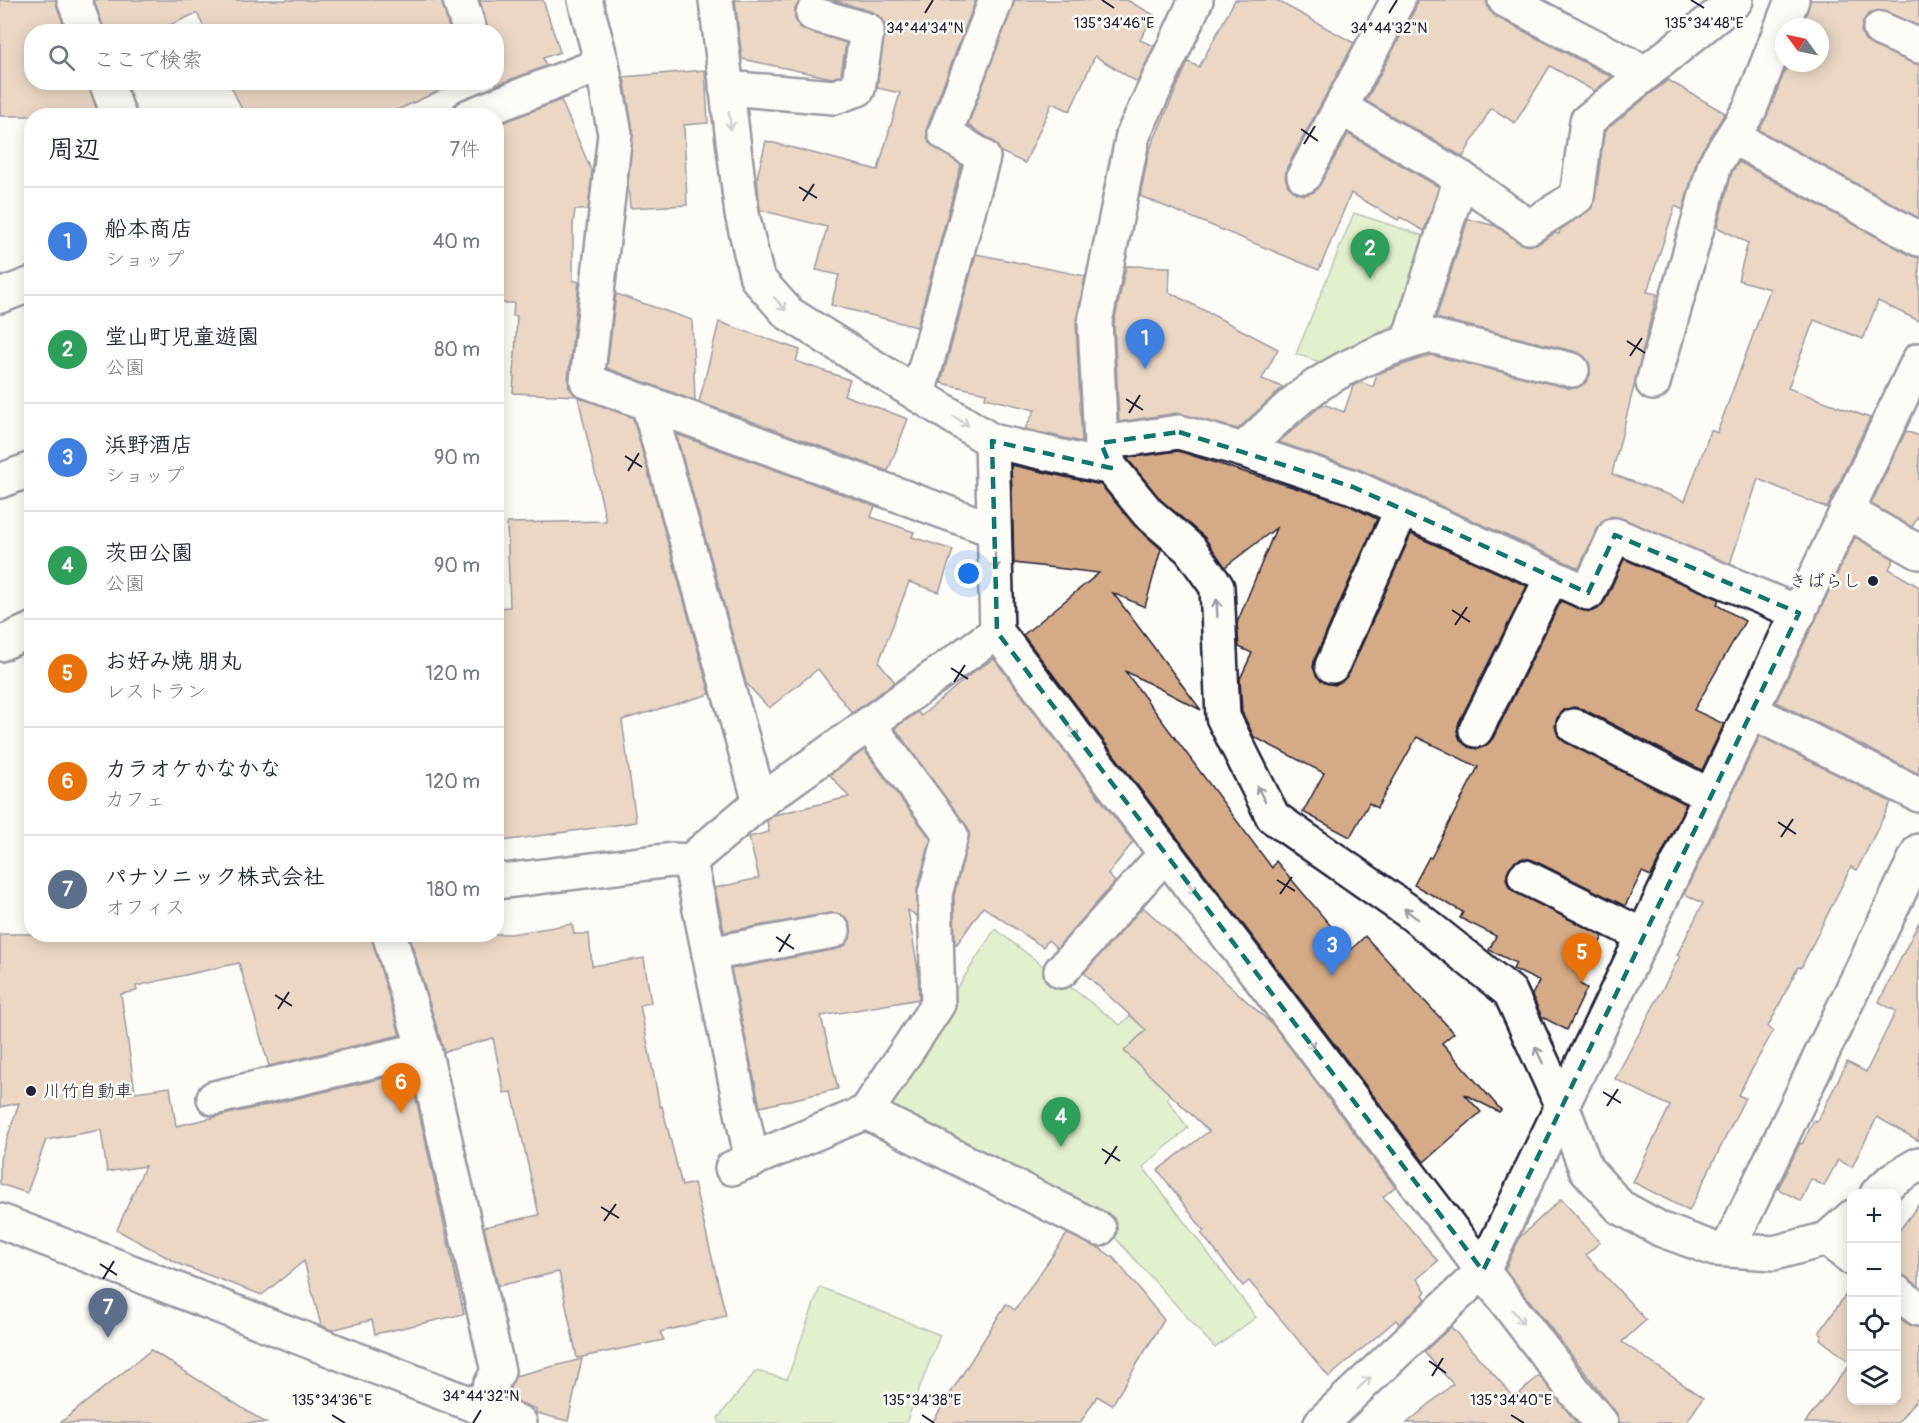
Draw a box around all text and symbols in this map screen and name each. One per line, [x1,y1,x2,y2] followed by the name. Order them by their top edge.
[1074,14,1154,33] text: 135°34'46"E
[1664,14,1744,33] text: 135°34'48"E
[1775,18,1829,72] north arrow
[886,19,964,38] text: 34°44'34"N
[1351,19,1428,38] text: 34°44'32"N
[24,24,504,90] search box
[45,41,78,74] icon: search
[93,46,203,74] text: ここで検索
[725,110,736,130] one-way arrow
[48,134,100,166] text: 周辺
[449,137,480,162] text: 7件
[105,215,193,243] text: 船本商店
[64,229,71,254] text: 1
[433,229,480,254] text: 40 m
[1350,230,1390,279] pin: 2
[105,247,184,272] text: ショップ
[773,296,787,311] one-way arrow
[1126,320,1164,369] pin: 1
[105,323,259,351] text: 堂山町児童遊園
[62,337,73,362] text: 2
[434,337,480,362] text: 80 m
[105,355,145,380] text: 公園
[952,416,969,428] one-way arrow
[105,431,193,459] text: 浜野酒店
[62,445,73,470] text: 3
[434,445,480,470] text: 90 m
[105,463,184,488] text: ショップ
[105,539,193,567] text: 茨田公園
[989,552,1001,572] one-way arrow
[62,553,73,578] text: 4
[434,553,480,578] text: 90 m
[954,559,983,588] your location
[1789,570,1861,593] place label: きばらし
[105,571,145,596] text: 公園
[1866,574,1880,588] marker: きばらし
[1212,598,1223,618] one-way arrow
[105,647,242,675] text: お好み焼 朋丸
[62,661,73,686] text: 5
[425,661,480,686] text: 120 m
[105,679,207,704] text: レストラン
[1067,723,1079,739] one-way arrow
[105,755,281,783] text: カラオケかなかな
[62,769,73,794] text: 6
[425,769,480,794] text: 120 m
[1255,785,1266,803] one-way arrow
[105,787,165,812] text: カフェ
[105,863,325,891] text: パナソニック株式会社
[62,877,73,902] text: 7
[426,877,480,902] text: 180 m
[1185,878,1197,894] one-way arrow
[105,895,185,920] text: オフィス
[1403,908,1419,920] one-way arrow
[1312,926,1352,976] pin: 3
[1562,934,1602,983] pin: 5
[1302,1034,1315,1050] one-way arrow
[1532,1046,1544,1064] one-way arrow
[382,1064,420,1113] pin: 6
[43,1080,133,1103] place label: 川竹自動車
[24,1084,38,1098] marker: 川竹自動車
[1042,1098,1080,1147] pin: 4
[1847,1189,1901,1405] map controls
[1847,1189,1901,1243] button: +
[1847,1243,1901,1297] button: −
[88,1288,128,1338] pin: 7
[1847,1297,1901,1351] button: locate
[1512,1309,1525,1325] one-way arrow
[1847,1351,1901,1405] button: layers
[1356,1376,1371,1390] one-way arrow
[443,1387,520,1406] text: 34°44'32"N
[292,1391,372,1410] text: 135°34'36"E
[883,1391,962,1410] text: 135°34'38"E
[1470,1391,1552,1410] text: 135°34'40"E

